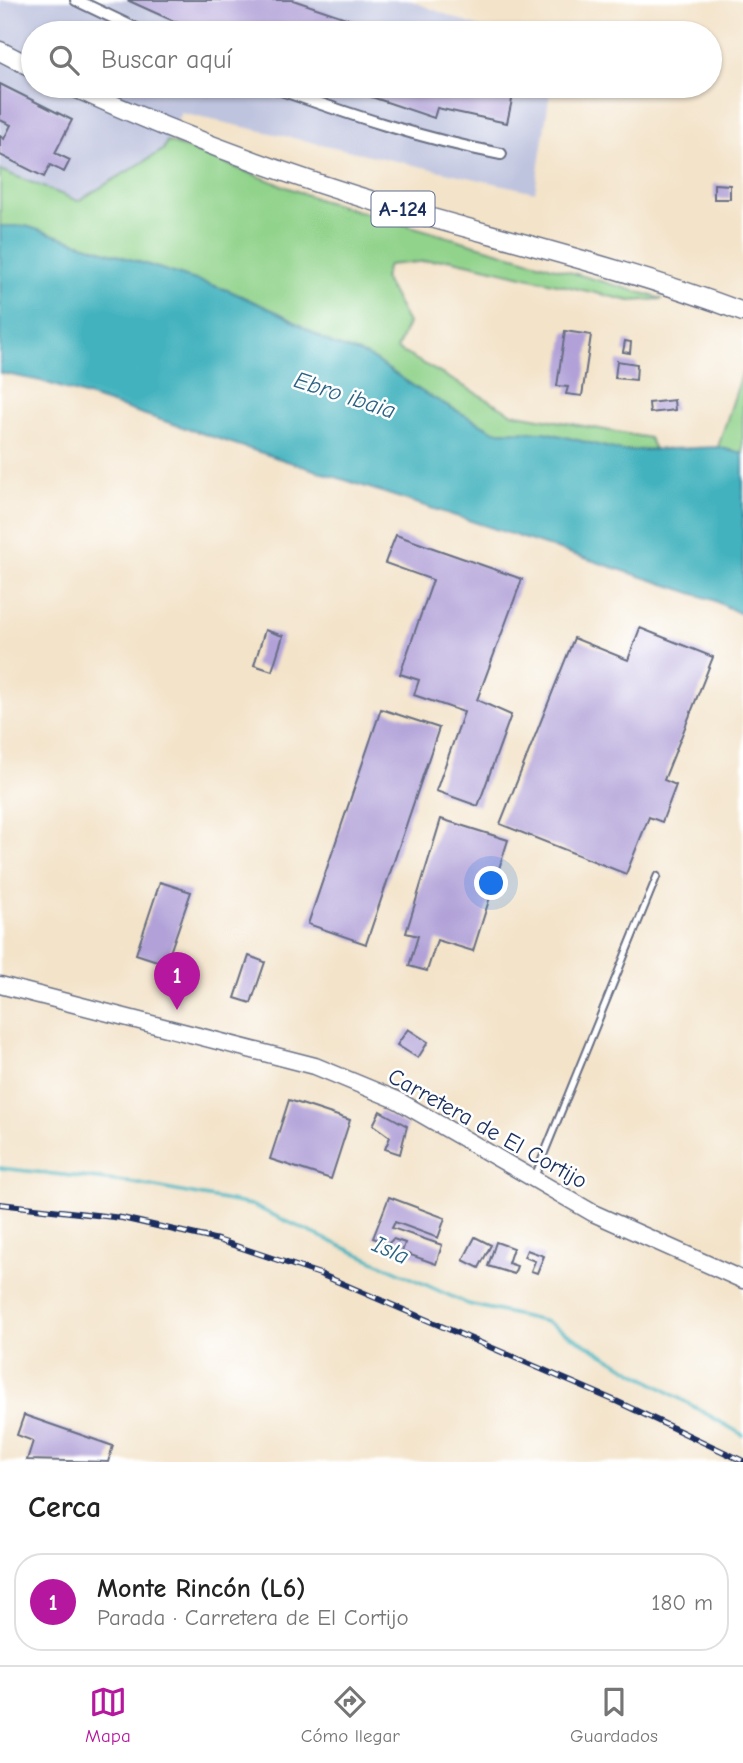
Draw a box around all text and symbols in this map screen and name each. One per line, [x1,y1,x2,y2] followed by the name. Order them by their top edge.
[21,21,722,98] search box
[45,41,83,79] icon: search
[101,45,232,75] text: Buscar aquí
[372,192,434,227] road number: A-124
[291,365,399,425] water label: Ebro ibaia
[474,866,508,900] your location
[154,952,200,1010] pin: 1
[383,1062,592,1195] street label: Carretera de El Cortijo
[368,1229,414,1270] water label: Isla
[28,1490,101,1525] text: Cerca
[97,1574,306,1604] text: Monte Rincón (L6)
[48,1589,58,1616] text: 1
[651,1589,713,1616] text: 180 m
[97,1604,409,1631] text: Parada · Carretera de El Cortijo
[85,1683,131,1747] tab: Mapa
[301,1683,400,1747] tab: Cómo llegar
[570,1683,658,1747] tab: Guardados

